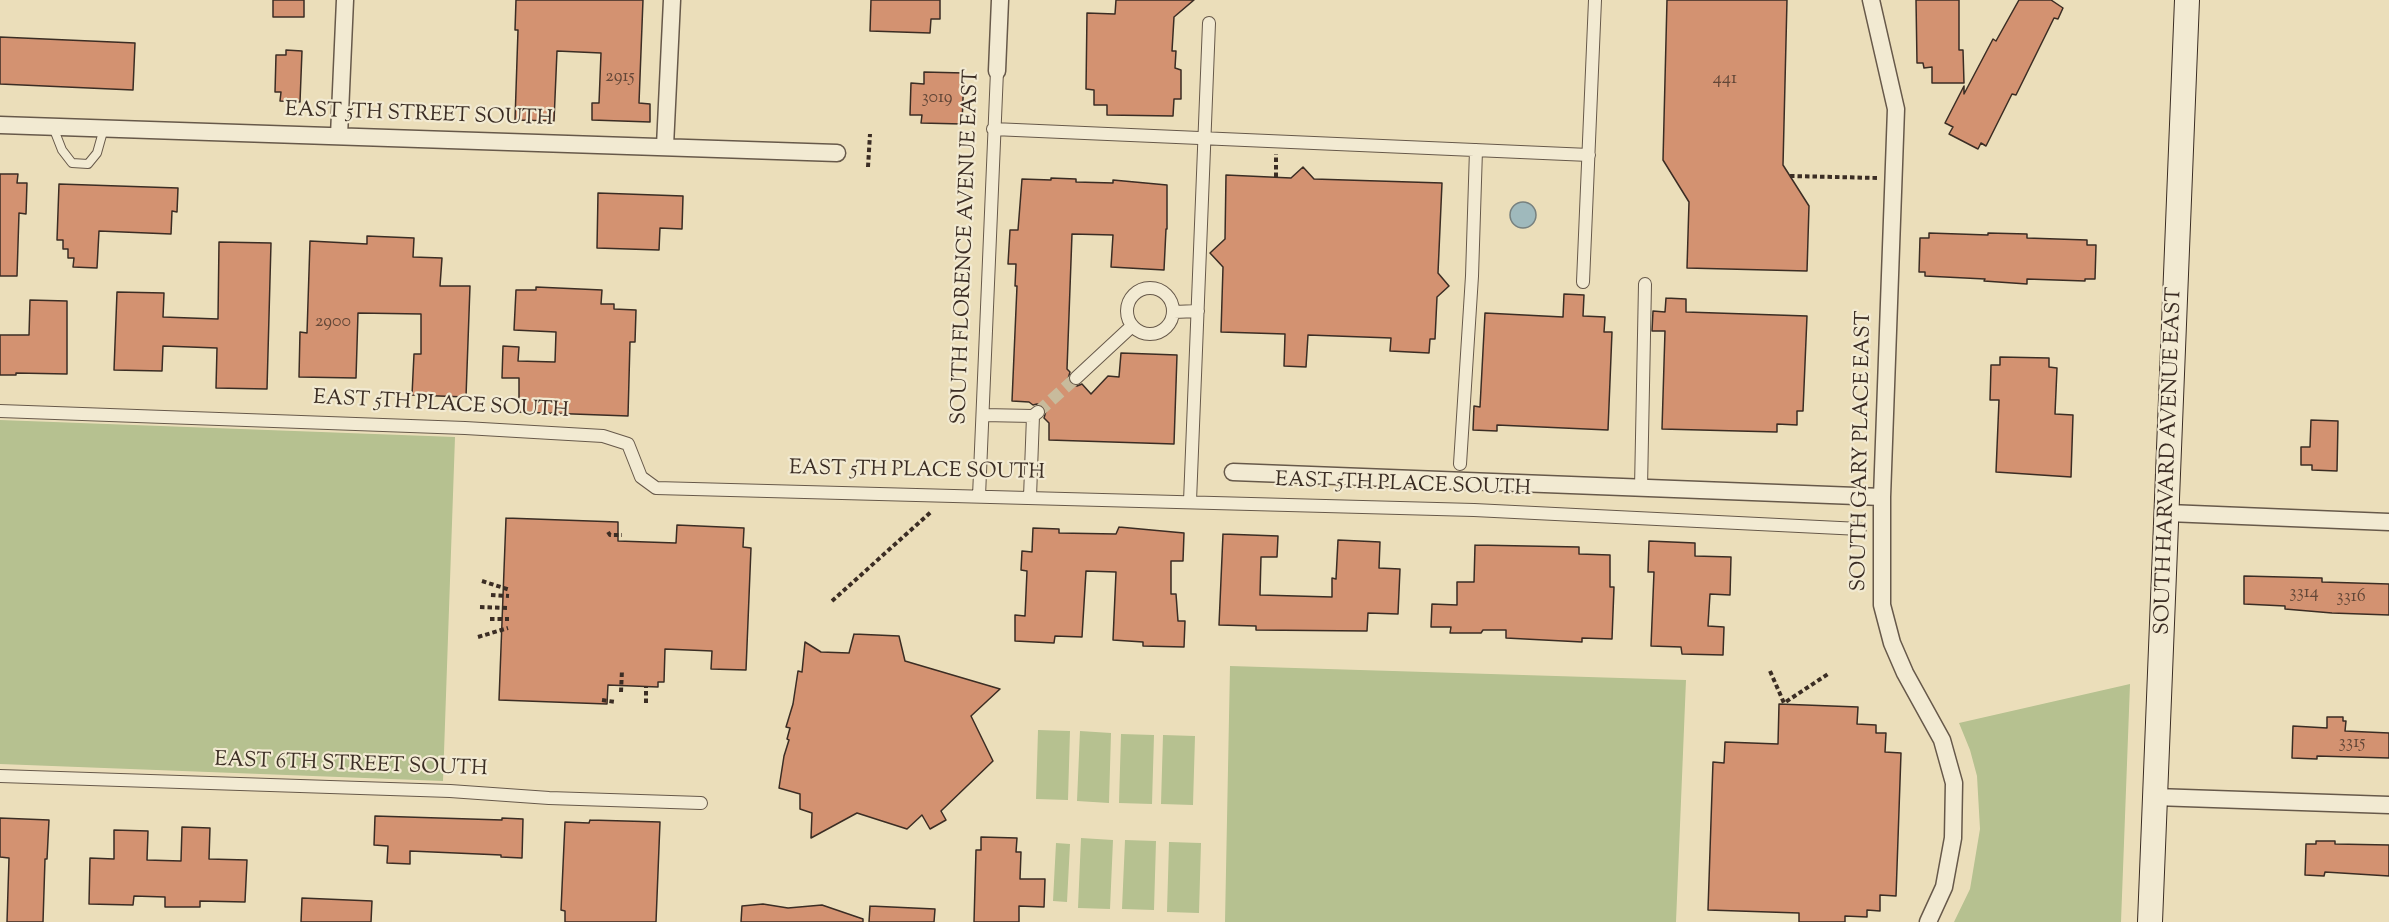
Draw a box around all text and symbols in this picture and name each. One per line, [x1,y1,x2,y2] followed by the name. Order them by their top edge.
[605,67,635,89] house number: 2915
[948,69,986,425] street label: SOUTH FLORENCE AVENUE EAST
[1713,69,1737,91] house number: 441
[921,88,953,110] house number: 3019
[285,99,553,133] street label: EAST 5TH STREET SOUTH
[2151,287,2189,635] street label: SOUTH HARVARD AVENUE EAST
[1848,310,1878,592] street label: SOUTH GARY PLACE EAST
[315,312,351,334] house number: 2900
[313,387,569,425] street label: EAST 5TH PLACE SOUTH
[789,457,1045,487] street label: EAST 5TH PLACE SOUTH
[1275,469,1531,503] street label: EAST 5TH PLACE SOUTH
[2289,583,2319,605] house number: 3314
[2336,587,2366,609] house number: 3316
[2339,733,2365,755] house number: 3315
[214,749,488,783] street label: EAST 6TH STREET SOUTH

